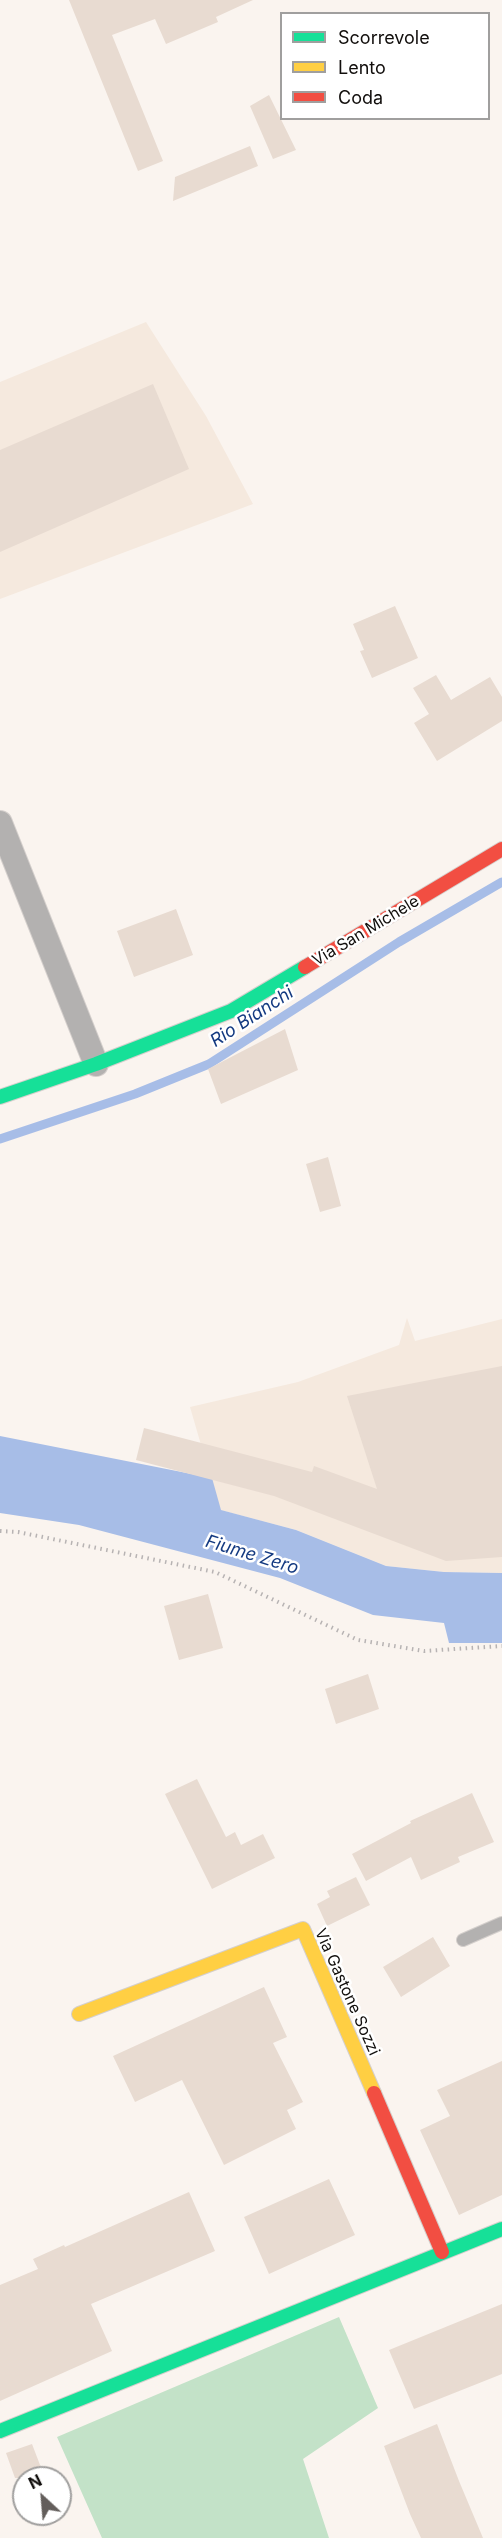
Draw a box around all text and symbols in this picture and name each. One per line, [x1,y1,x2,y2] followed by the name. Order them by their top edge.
[280,12,490,120] legend
[338,27,430,48] text: Scorrevole
[338,57,386,78] text: Lento
[338,87,383,108] text: Coda
[309,892,423,970] street label: Via San Michele
[206,982,298,1052] water label: Rio Bianchi
[203,1531,301,1579] water label: Fiume Zero
[310,1926,384,2058] street label: Via Gastone Sozzi
[12,2466,72,2526] north arrow
[25,2470,45,2493] text: N

